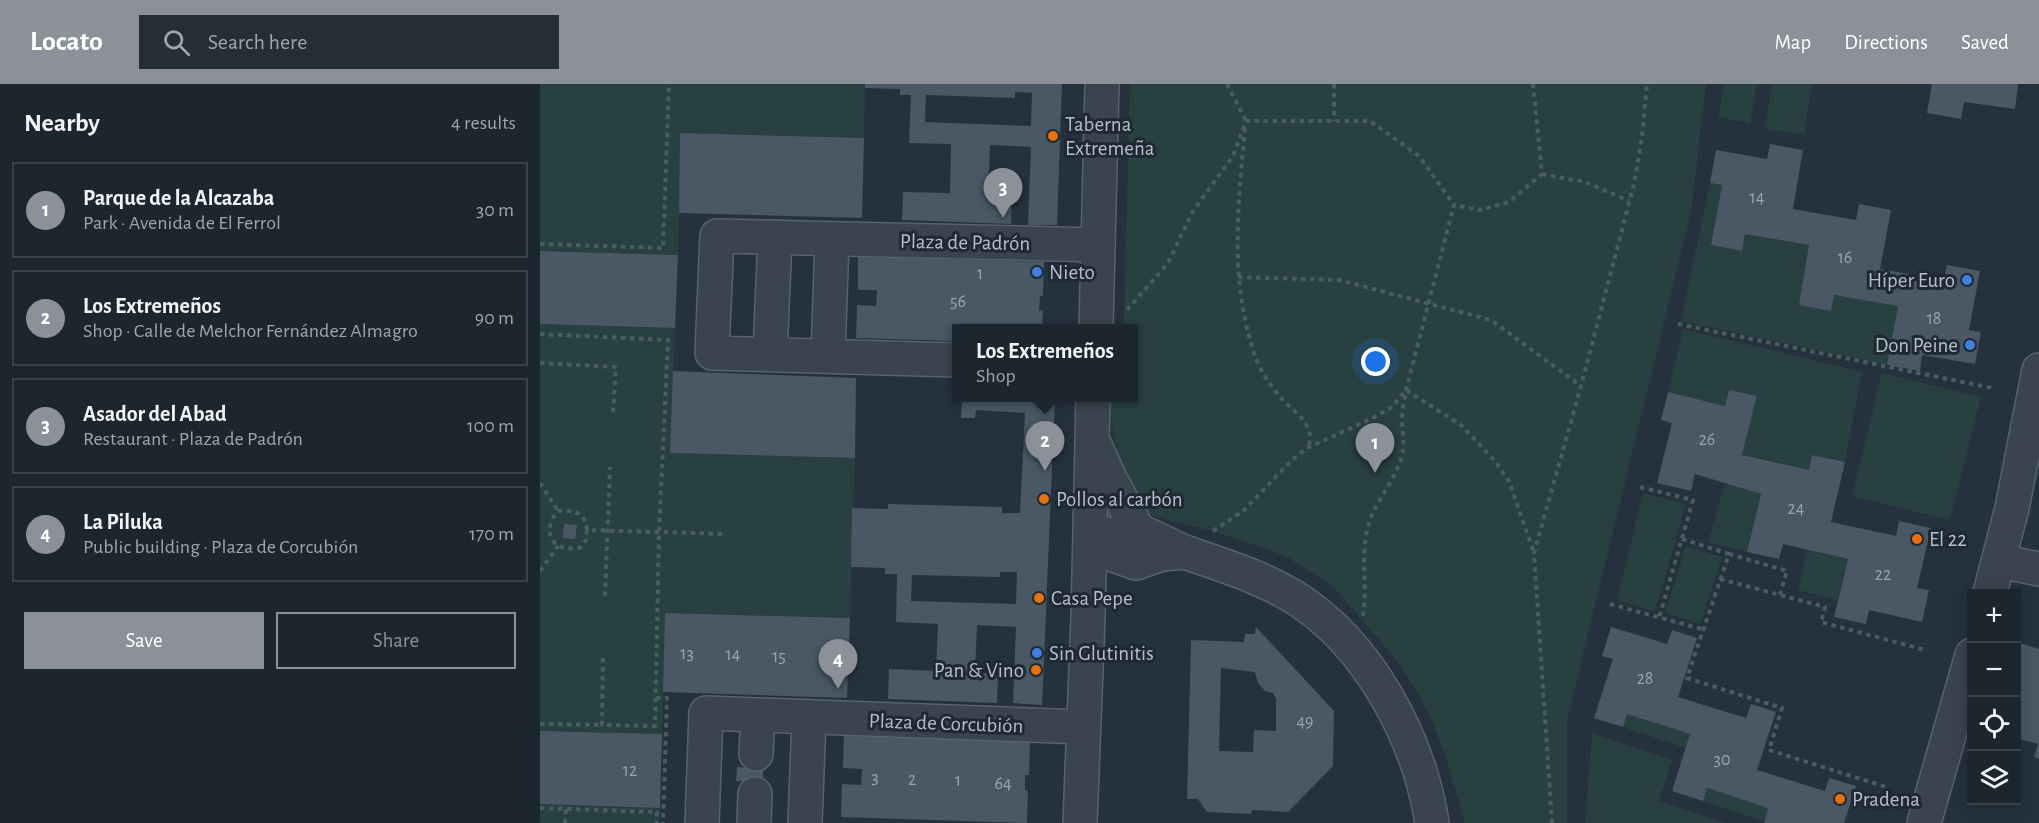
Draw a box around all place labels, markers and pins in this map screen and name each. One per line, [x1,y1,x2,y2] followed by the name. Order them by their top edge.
[1065,114,1155,159] place label: Taberna Extremeña
[1046,129,1060,143] marker: Taberna Extremeña
[984,168,1022,218] pin: 3
[1049,262,1095,283] place label: Nieto
[1030,265,1044,279] marker: Nieto
[1868,270,1955,291] place label: Híper Euro
[1960,273,1974,287] marker: Híper Euro
[1875,335,1958,356] place label: Don Peine
[1963,338,1977,352] marker: Don Peine
[1026,422,1064,471] pin: 2
[1356,424,1394,473] pin: 1
[1056,489,1183,510] place label: Pollos al carbón
[1037,492,1051,506] marker: Pollos al carbón
[1929,529,1967,550] place label: El 22
[1910,532,1924,546] marker: El 22
[1051,588,1133,609] place label: Casa Pepe
[1032,591,1046,605] marker: Casa Pepe
[818,640,858,689] pin: 4
[1049,643,1154,664] place label: Sin Glutinitis
[1030,646,1044,660] marker: Sin Glutinitis
[934,660,1024,681] place label: Pan & Vino
[1029,663,1043,677] marker: Pan & Vino
[1852,789,1920,810] place label: Pradena
[1833,792,1847,806] marker: Pradena

